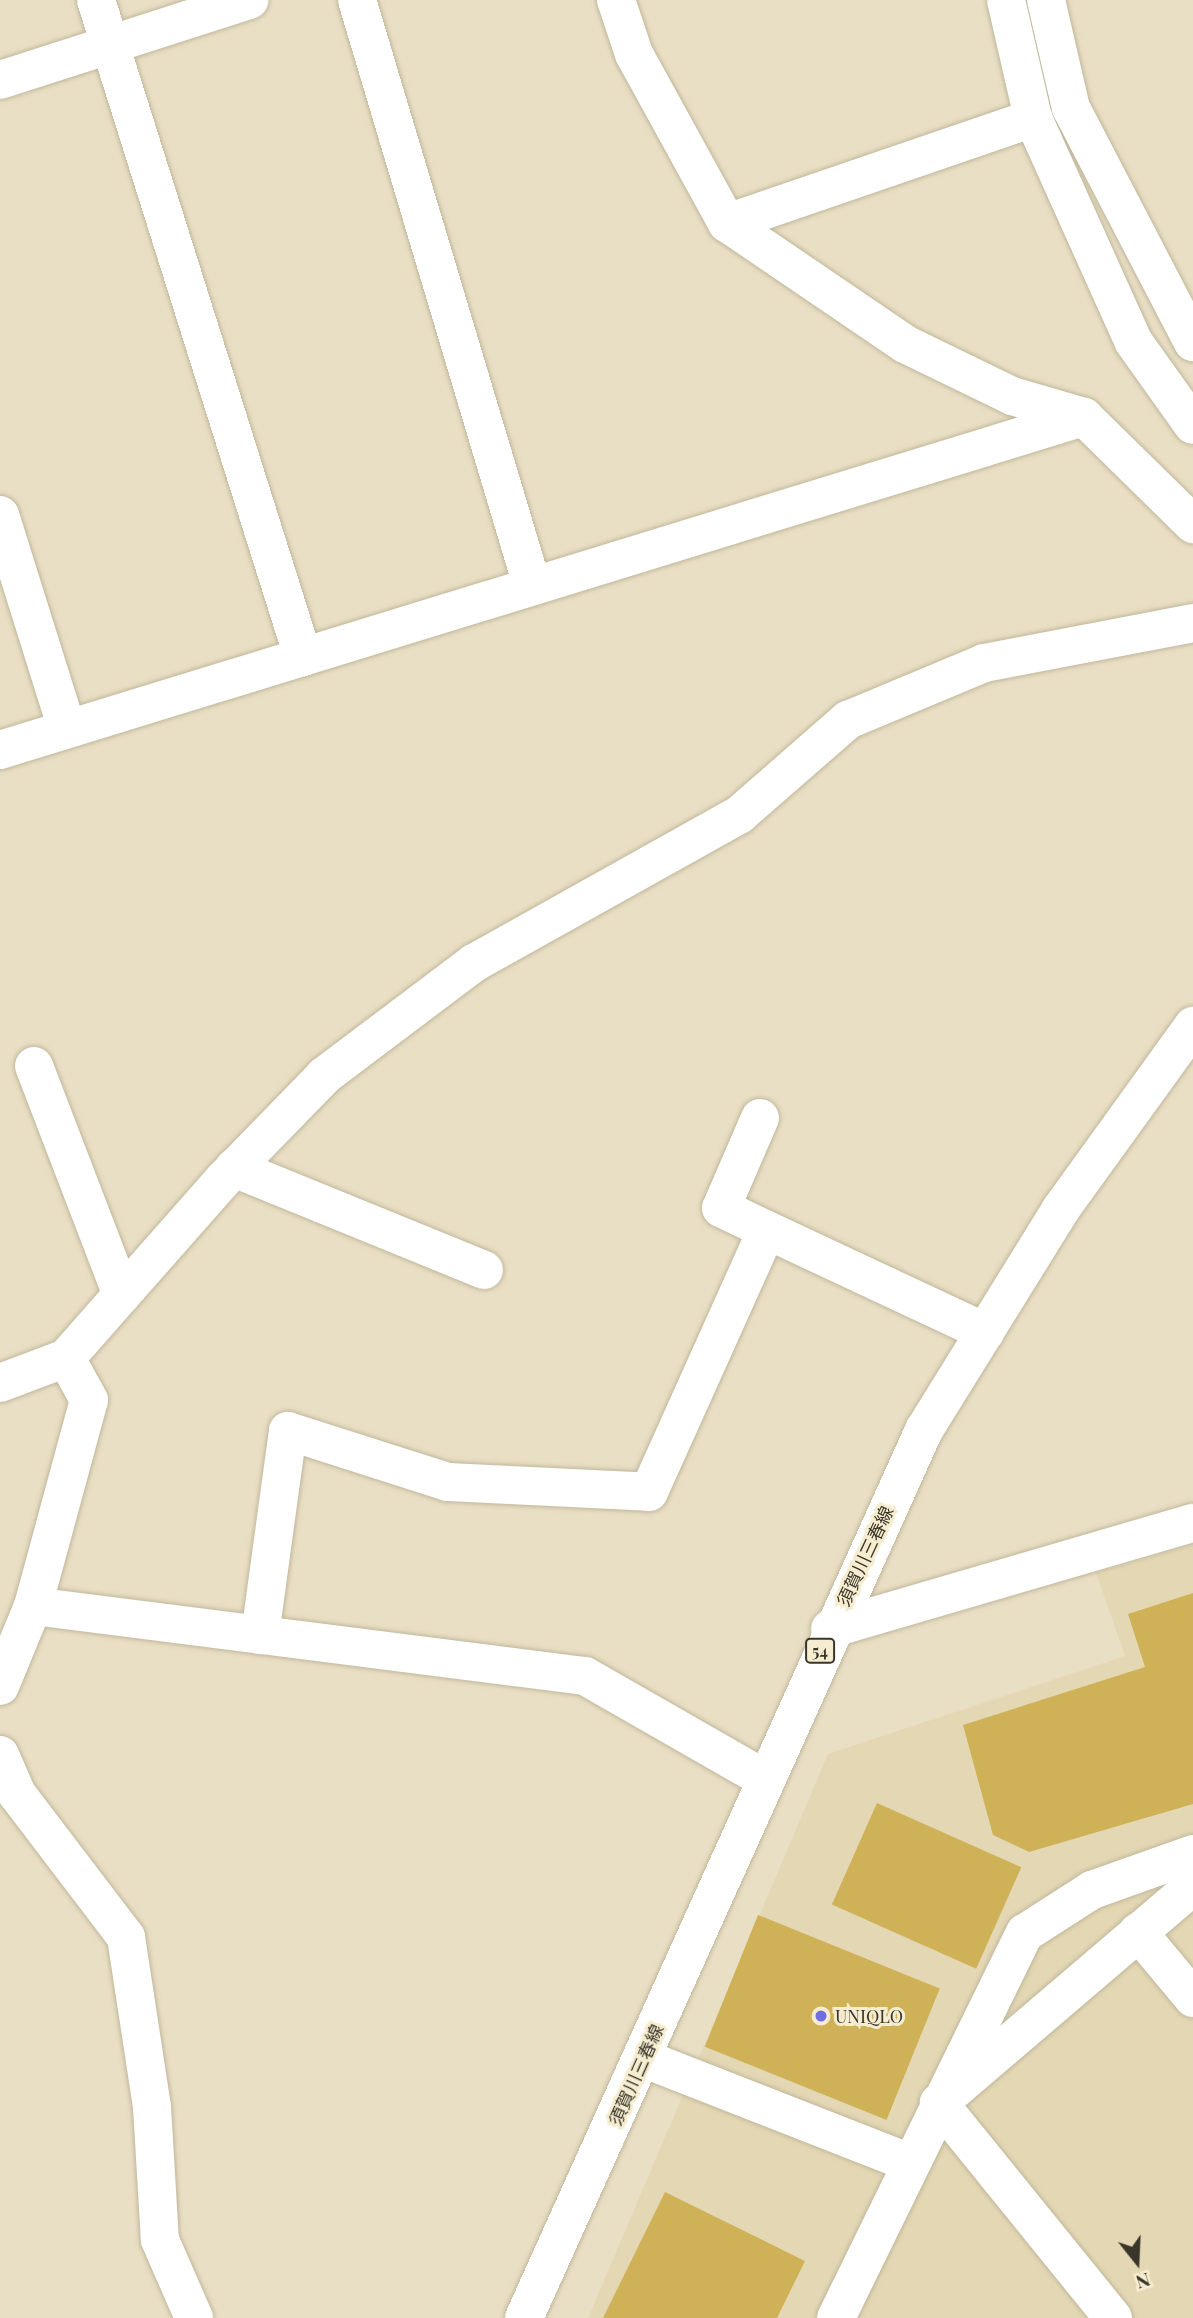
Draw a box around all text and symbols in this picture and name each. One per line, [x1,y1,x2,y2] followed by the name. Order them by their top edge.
[832,1502,898,1610] street label: 須賀川三春線
[804,1638,836,1664] road number: 54
[835,2005,903,2027] place label: UNIQLO
[813,2008,829,2024] marker: UNIQLO
[604,2021,668,2129] street label: 須賀川三春線
[1102,2227,1172,2297] north arrow
[1133,2267,1154,2296] text: N

